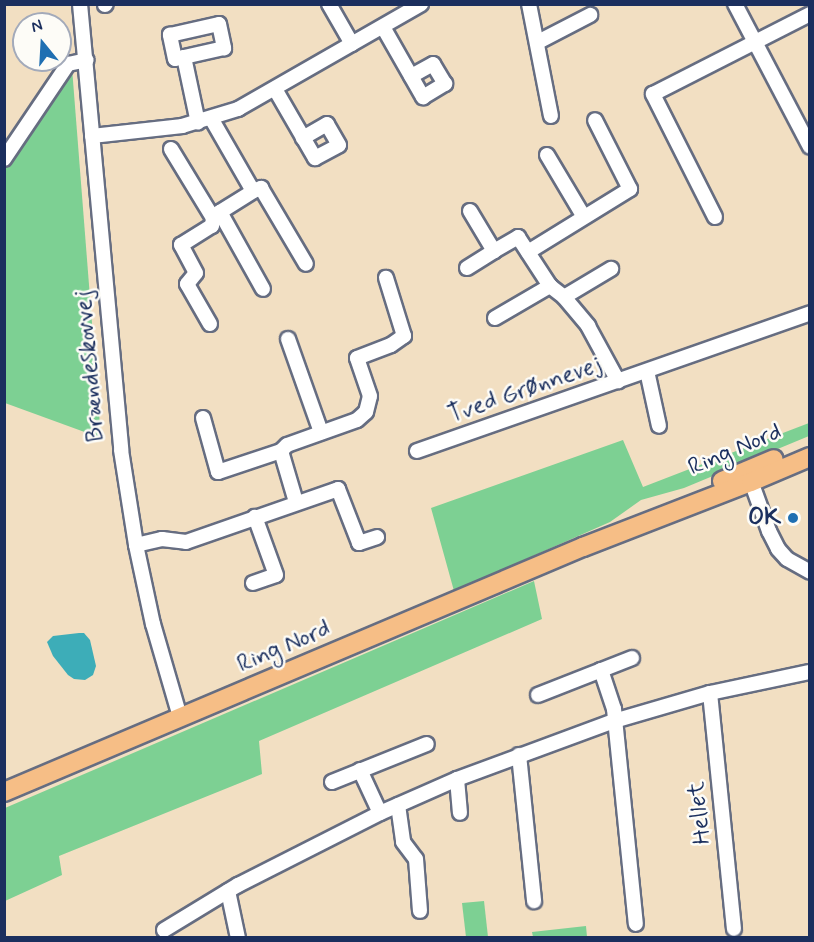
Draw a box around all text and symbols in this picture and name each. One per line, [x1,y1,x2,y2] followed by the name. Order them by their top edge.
[12,12,72,72] north arrow
[29,15,45,38] text: N
[69,289,111,443] street label: Brændeskovvej
[444,350,606,430] street label: Tved Grønnevej
[684,417,786,483] street label: Ring Nord
[748,504,781,532] place label: OK
[786,511,800,525] marker: OK
[233,614,335,680] street label: Ring Nord
[682,780,718,846] street label: Hellet

